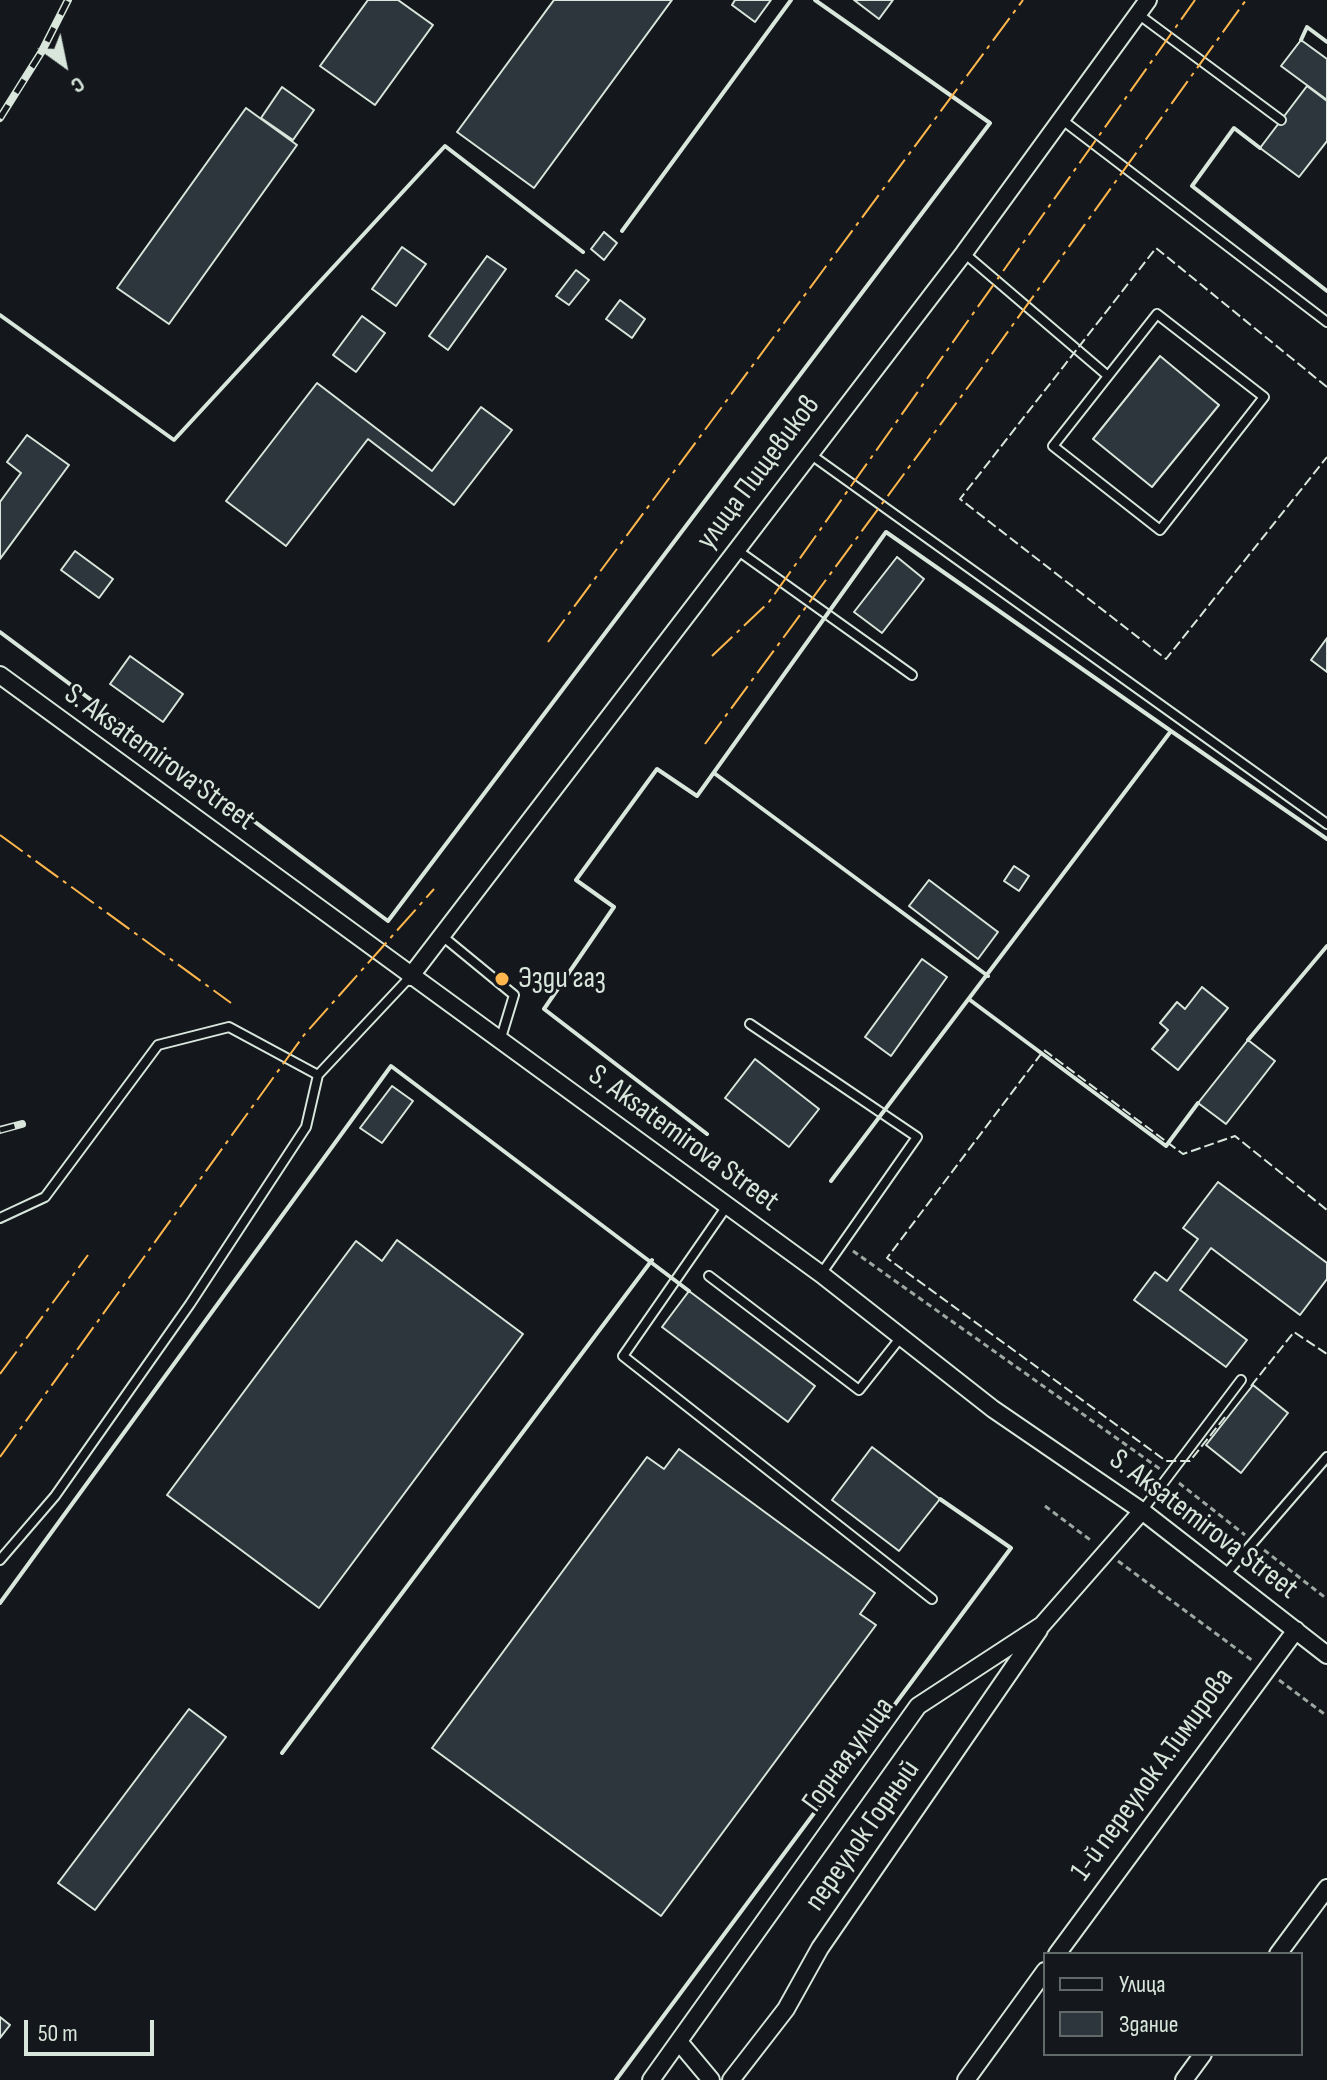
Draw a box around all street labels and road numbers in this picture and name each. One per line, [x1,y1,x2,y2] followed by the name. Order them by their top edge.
[690,389,828,557] street label: улица Пищевиков
[57,677,261,839] street label: S. Aksatemirova Street
[581,1058,785,1220] street label: S. Aksatemirova Street
[1102,1442,1304,1608] street label: S. Aksatemirova Street
[1064,1662,1242,1888] street label: 1-й переулок А.Тимирова
[795,1691,903,1819] street label: Горная улица
[798,1754,928,1918] street label: переулок Горный

